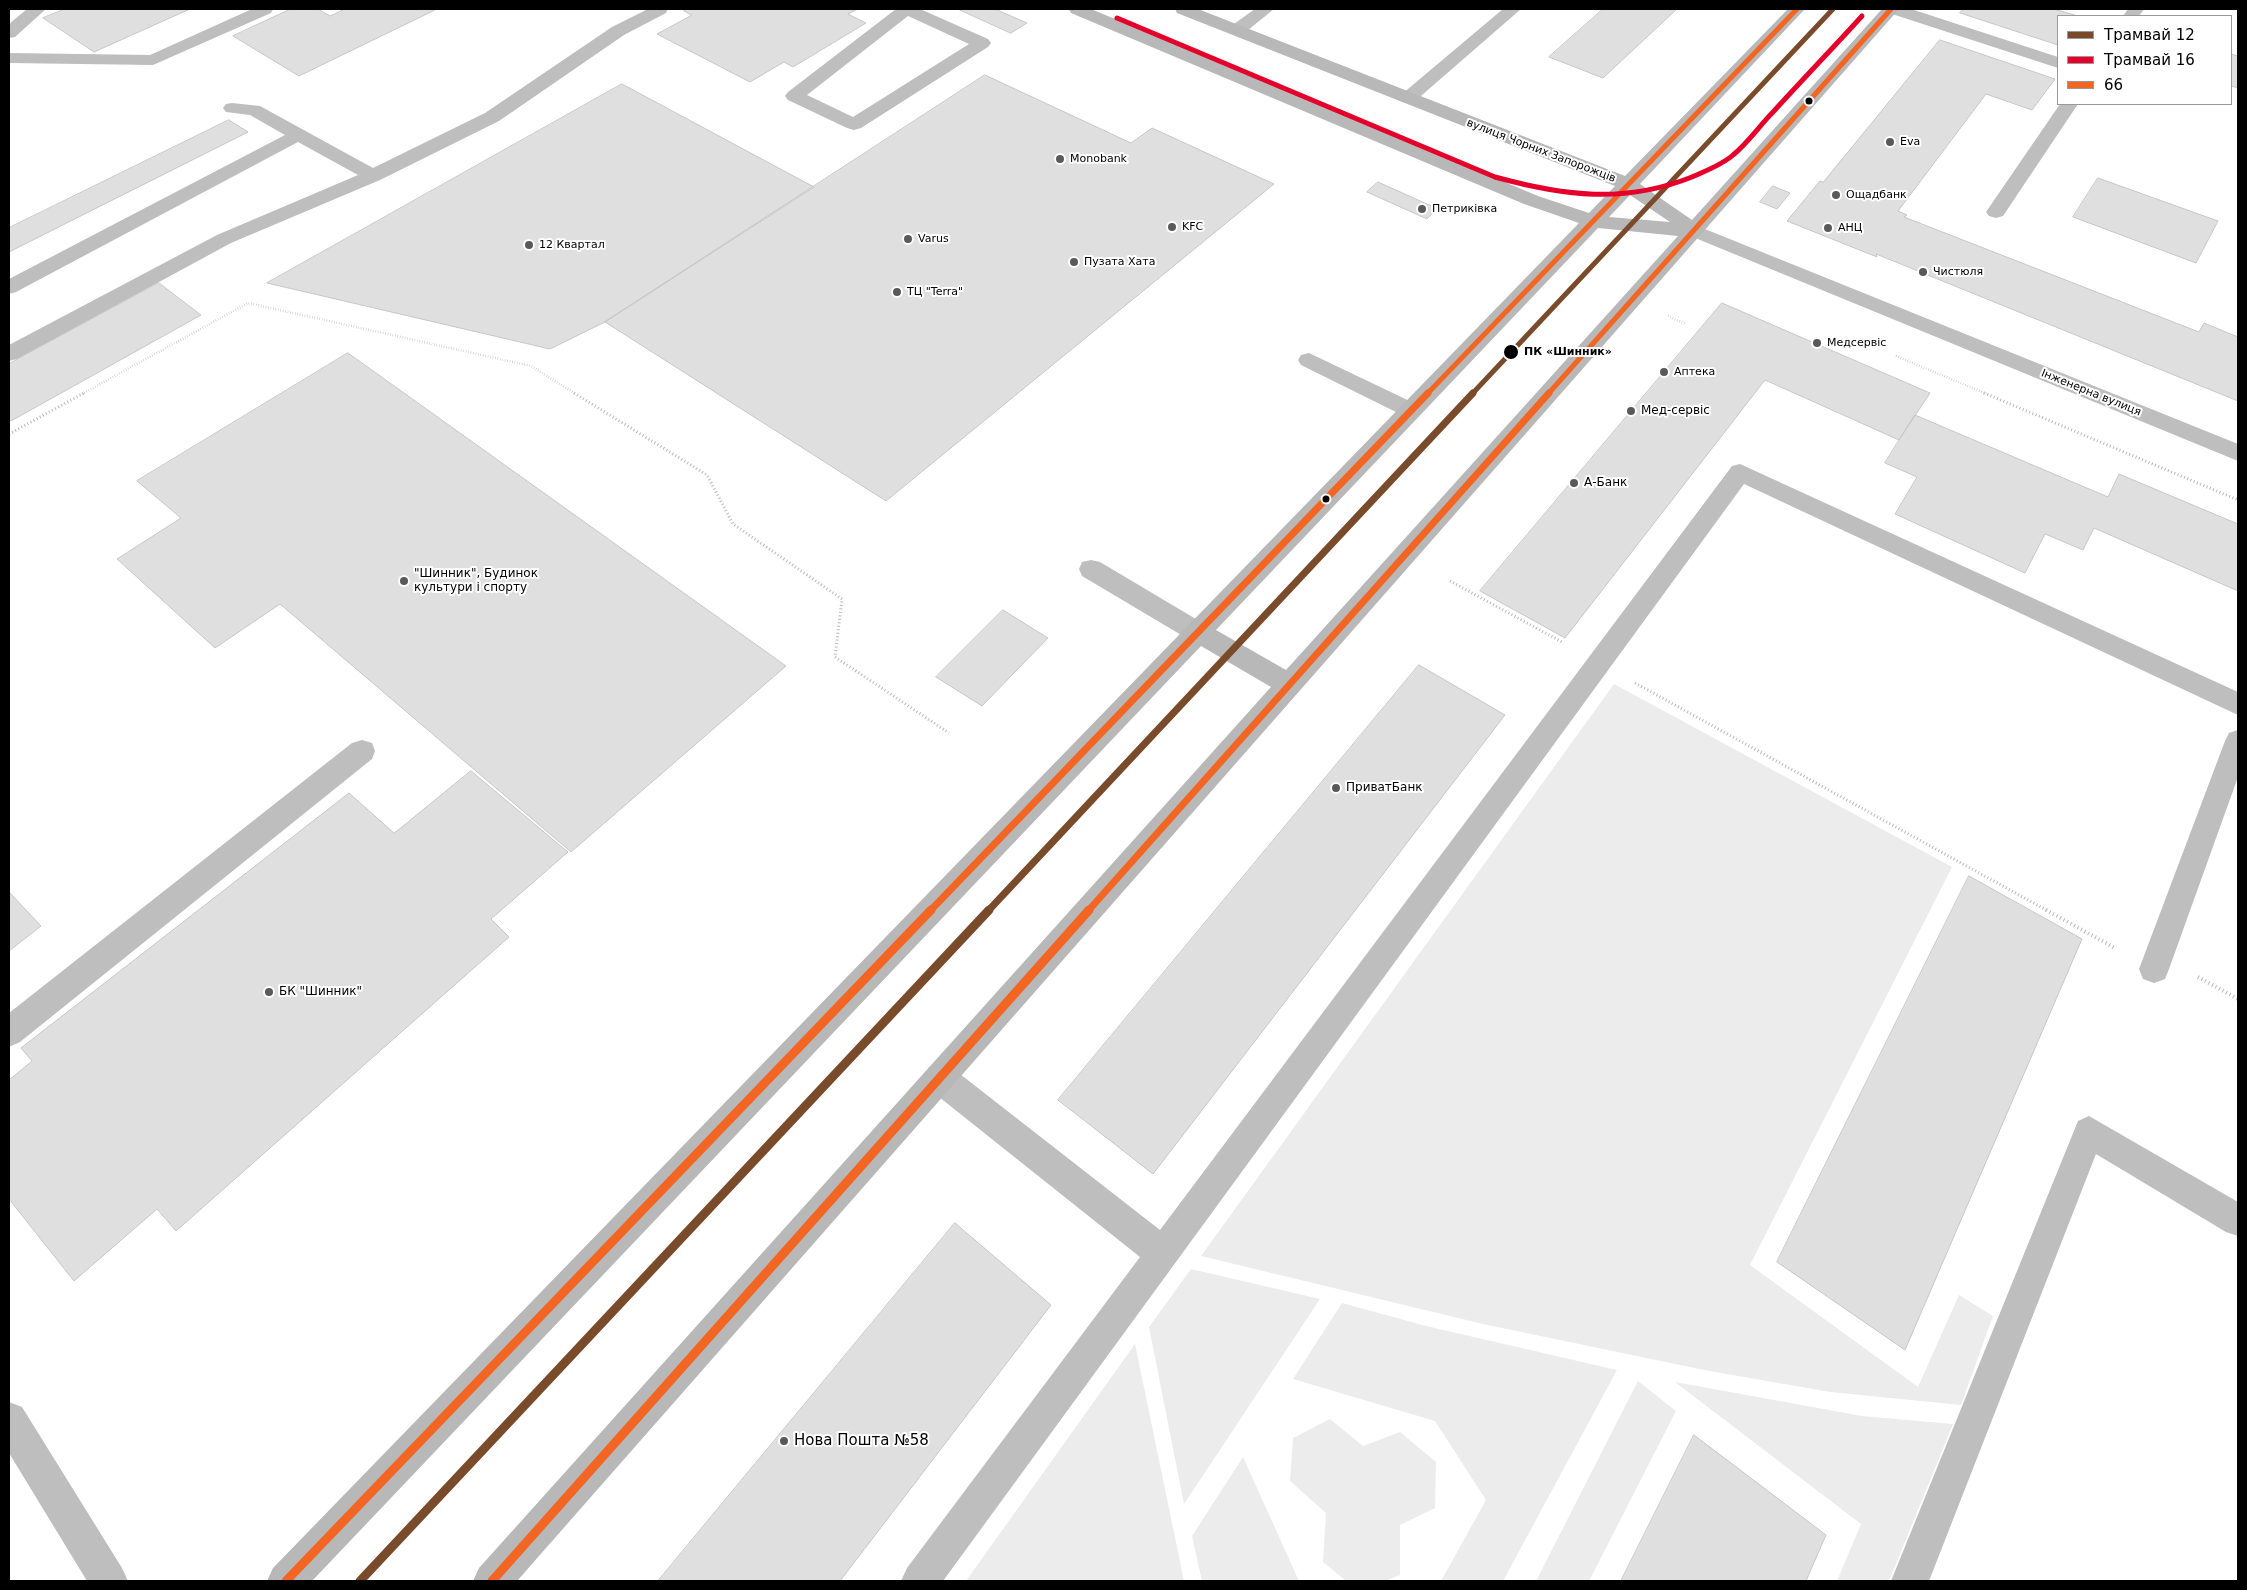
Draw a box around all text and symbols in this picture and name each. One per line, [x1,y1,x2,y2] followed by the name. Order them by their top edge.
[2057,15,2232,105] legend
[2104,26,2195,44] text: Трамвай 12
[2104,51,2195,69] text: Трамвай 16
[2104,76,2123,94] text: 66
[1804,96,1814,106] unlabelled marker
[1465,116,1617,186] street label: вулиця Чорних Запорожців
[1900,135,1920,149] place label: Eva
[1884,136,1896,148] marker: Eva
[1070,152,1127,166] place label: Monobank
[1054,153,1066,165] marker: Monobank
[1846,188,1907,202] place label: Ощадбанк
[1830,189,1842,201] marker: Ощадбанк
[1432,202,1497,216] place label: Петриківка
[1416,203,1428,215] marker: Петриківка
[1182,220,1203,234] place label: KFC
[1166,221,1178,233] marker: KFC
[1838,221,1862,235] place label: АНЦ
[1822,222,1834,234] marker: АНЦ
[918,232,949,246] place label: Varus
[902,233,914,245] marker: Varus
[539,238,605,252] place label: 12 Квартал
[523,239,535,251] marker: 12 Квартал
[1084,255,1155,269] place label: Пузата Хата
[1068,256,1080,268] marker: Пузата Хата
[1933,265,1983,279] place label: Чистюля
[1917,266,1929,278] marker: Чистюля
[907,285,963,299] place label: ТЦ "Terra"
[891,286,903,298] marker: ТЦ "Terra"
[1827,336,1886,350] place label: Медсервіс
[1811,337,1823,349] marker: Медсервіс
[1502,343,1520,361] marker: ПК «Шинник»
[1524,345,1612,359] place label: ПК «Шинник»
[1674,365,1715,379] place label: Аптека
[1658,366,1670,378] marker: Аптека
[2039,367,2143,419] street label: Інженерна вулиця
[1641,404,1710,418] place label: Мед-сервіс
[1625,405,1637,417] marker: Мед-сервіс
[1584,476,1627,490] place label: А-Банк
[1568,477,1580,489] marker: А-Банк
[1321,494,1331,504] unlabelled marker
[414,567,538,595] place label: "Шинник", Будинок культури і спорту
[398,575,410,587] marker: "Шинник", Будинок культури і спорту
[1346,781,1423,795] place label: ПриватБанк
[1330,782,1342,794] marker: ПриватБанк
[279,985,362,999] place label: БК "Шинник"
[263,986,275,998] marker: БК "Шинник"
[794,1432,929,1450] place label: Нова Пошта №58
[778,1435,790,1447] marker: Нова Пошта №58

